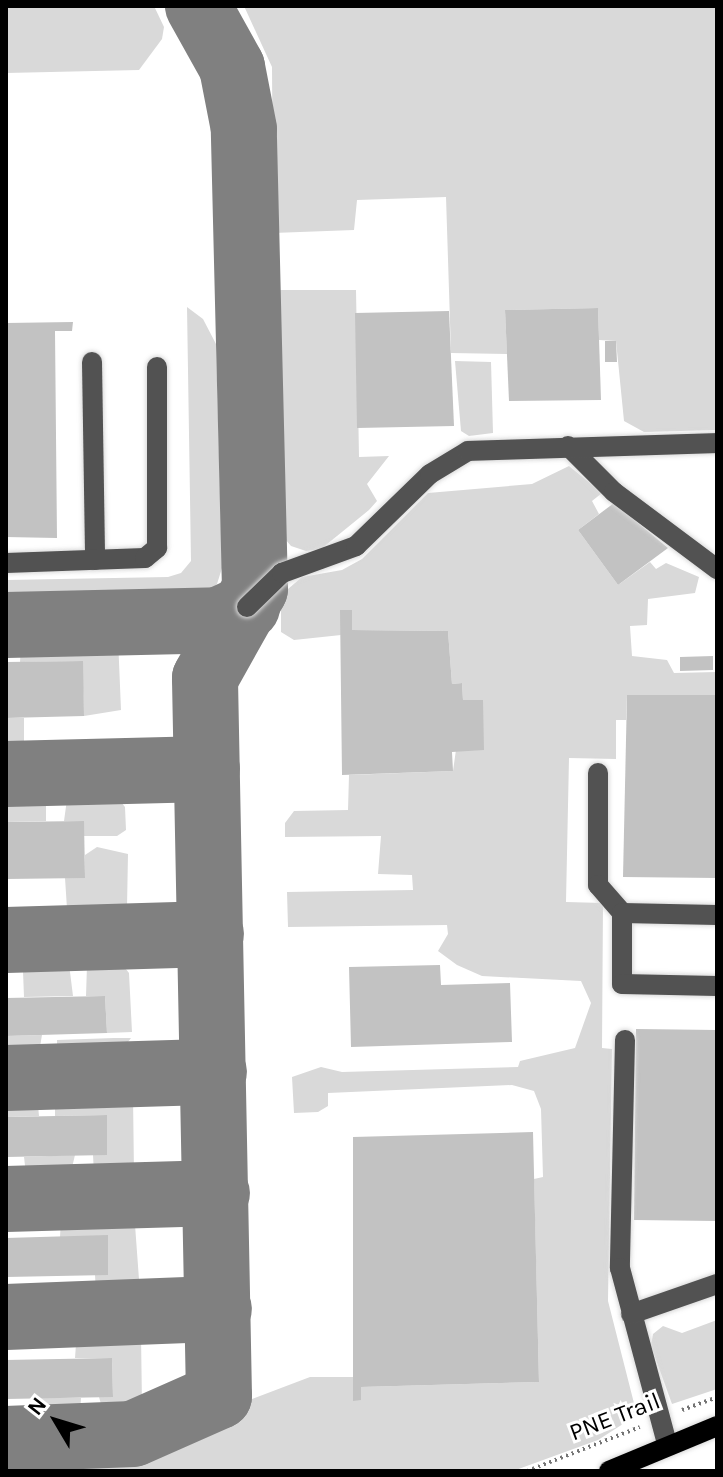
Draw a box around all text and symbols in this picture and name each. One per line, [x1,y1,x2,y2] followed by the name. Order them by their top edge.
[16,1381,96,1461] north arrow
[566,1387,664,1447] street label: PNE Trail
[22,1392,52,1420] text: N

